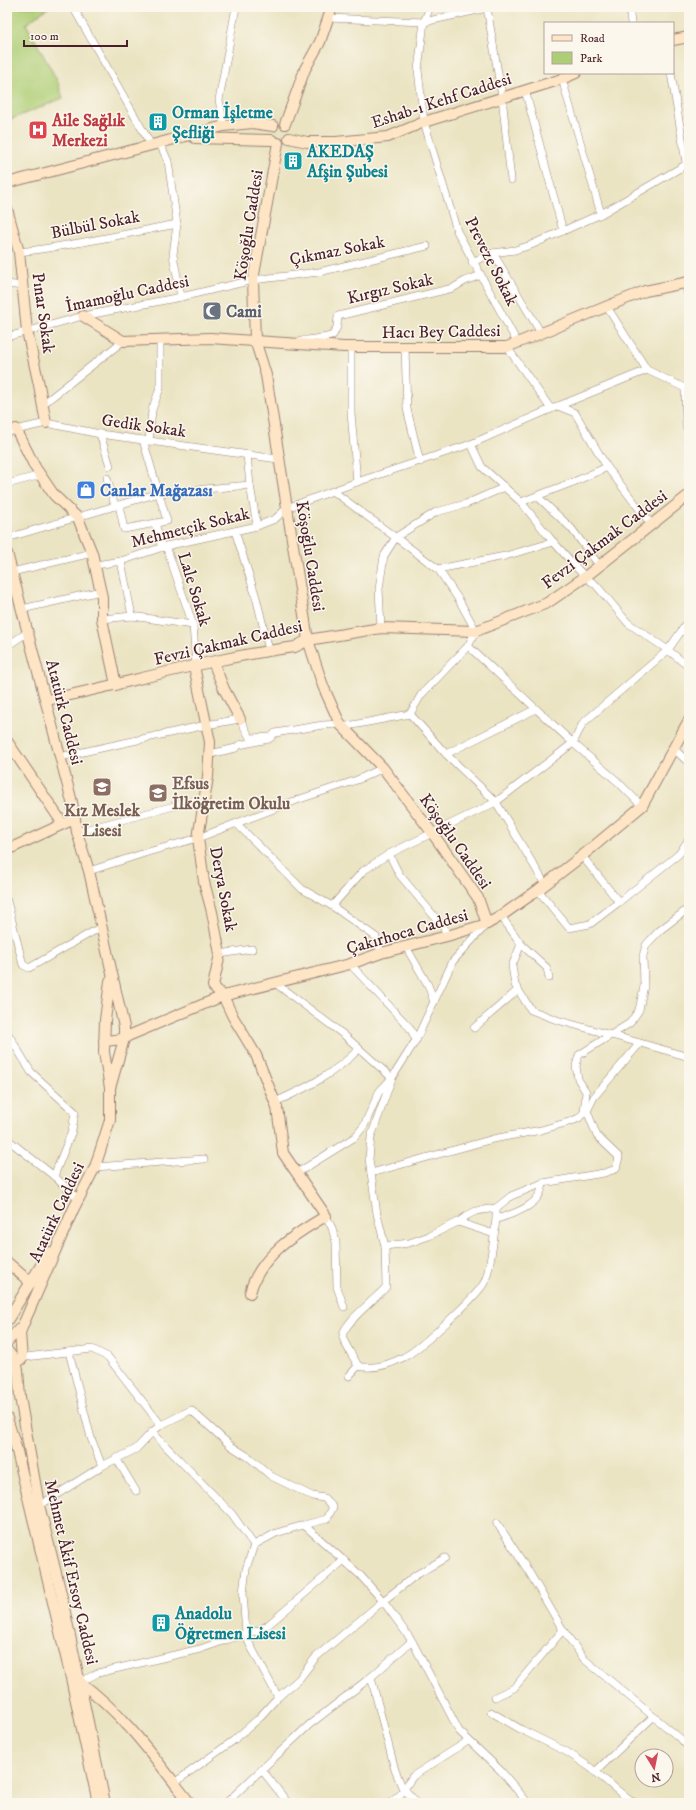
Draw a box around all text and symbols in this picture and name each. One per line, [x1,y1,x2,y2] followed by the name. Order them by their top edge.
[24,22,127,48] scale bar
[544,22,674,74] legend
[30,29,59,44] text: 100 m
[580,31,605,46] text: Road
[580,51,602,66] text: Park
[368,68,514,134] street label: Eshab-ı Kehf Caddesi
[172,101,273,144] place label: Orman İşletme Şefliği
[51,110,126,152] place label: Aile Sağlık Merkezi
[147,111,169,133] building icon: Orman İşletme Şefliği
[27,119,49,141] hospital icon: Aile Sağlık Merkezi
[306,141,389,183] place label: AKEDAŞ Afşin Şubesi
[282,150,304,172] building icon: AKEDAŞ Afşin Şubesi
[229,168,269,282] street label: Köşoğlu Caddesi
[49,205,142,244] street label: Bülbül Sokak
[459,213,523,310] street label: Preveze Sokak
[288,231,387,271] street label: Çıkmaz Sokak
[345,268,436,310] street label: Kırgız Sokak
[63,269,191,318] street label: İmamoğlu Caddesi
[26,271,60,356] street label: Pınar Sokak
[201,300,223,322] mosque icon: Cami
[226,301,262,323] place label: Cami
[381,320,501,344] street label: Hacı Bey Caddesi
[100,409,188,443] street label: Gedik Sokak
[75,479,97,501] shop icon: Canlar Mağazası
[100,480,213,502] place label: Canlar Mağazası
[537,485,672,594] street label: Fevzi Çakmak Caddesi
[290,499,330,613] street label: Köşoğlu Caddesi
[129,502,252,553] street label: Mehmetçik Sokak
[172,550,216,630] street label: Lale Sokak
[152,615,305,671] street label: Fevzi Çakmak Caddesi
[40,657,88,767] street label: Atatürk Caddesi
[172,773,290,815] place label: Efsus İlköğretim Okulu
[91,776,113,798] school or university icon: Kız Meslek Lisesi
[147,782,169,804] school or university icon: Efsus İlköğretim Okulu
[414,789,496,894] street label: Köşoğlu Caddesi
[64,800,141,842] place label: Kız Meslek Lisesi
[204,845,242,934] street label: Derya Sokak
[344,904,471,960] street label: Çakırhoca Caddesi
[24,1159,90,1266] street label: Atatürk Caddesi
[39,1477,104,1667] street label: Mehmet Âkif Ersoy Caddesi
[174,1603,286,1645] place label: Anadolu Öğretmen Lisesi
[150,1612,172,1634] building icon: Anadolu Öğretmen Lisesi
[634,1748,674,1788] north arrow
[650,1769,661,1785] text: N

